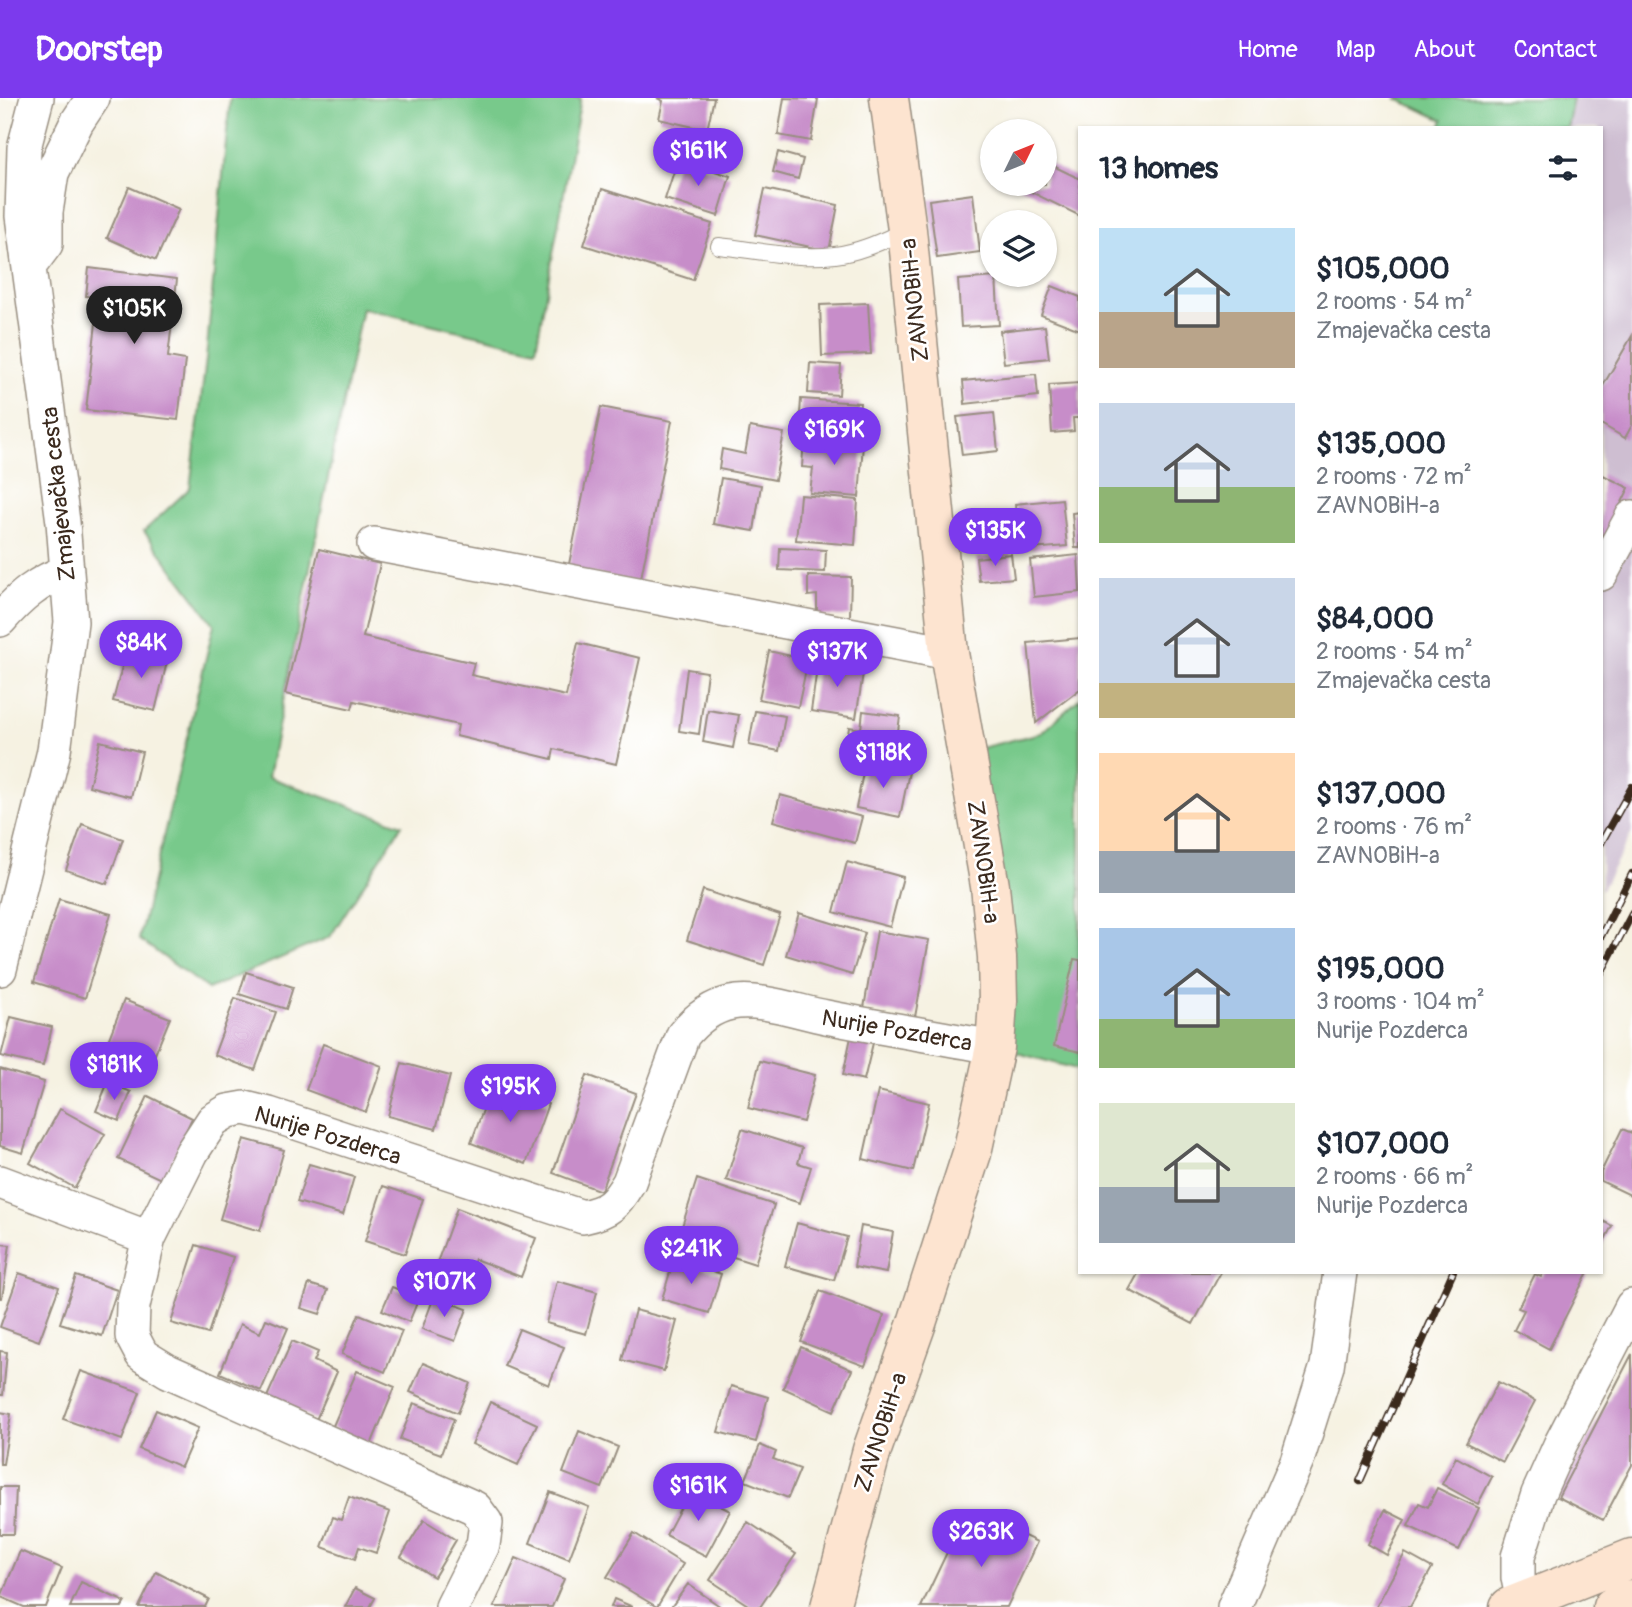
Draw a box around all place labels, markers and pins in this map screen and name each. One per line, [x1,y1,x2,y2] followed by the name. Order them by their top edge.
[649,129,747,188] pin: $161K
[85,286,183,346] pin: $105K
[785,408,883,467] pin: $169K
[946,508,1044,568] pin: $135K
[100,620,182,680] pin: $84K
[788,630,886,689] pin: $137K
[834,730,932,790] pin: $118K
[65,1042,163,1102] pin: $181K
[461,1065,559,1124] pin: $195K
[642,1226,740,1286] pin: $241K
[395,1260,493,1319] pin: $107K
[649,1464,747,1523] pin: $161K
[932,1510,1030,1569] pin: $263K

